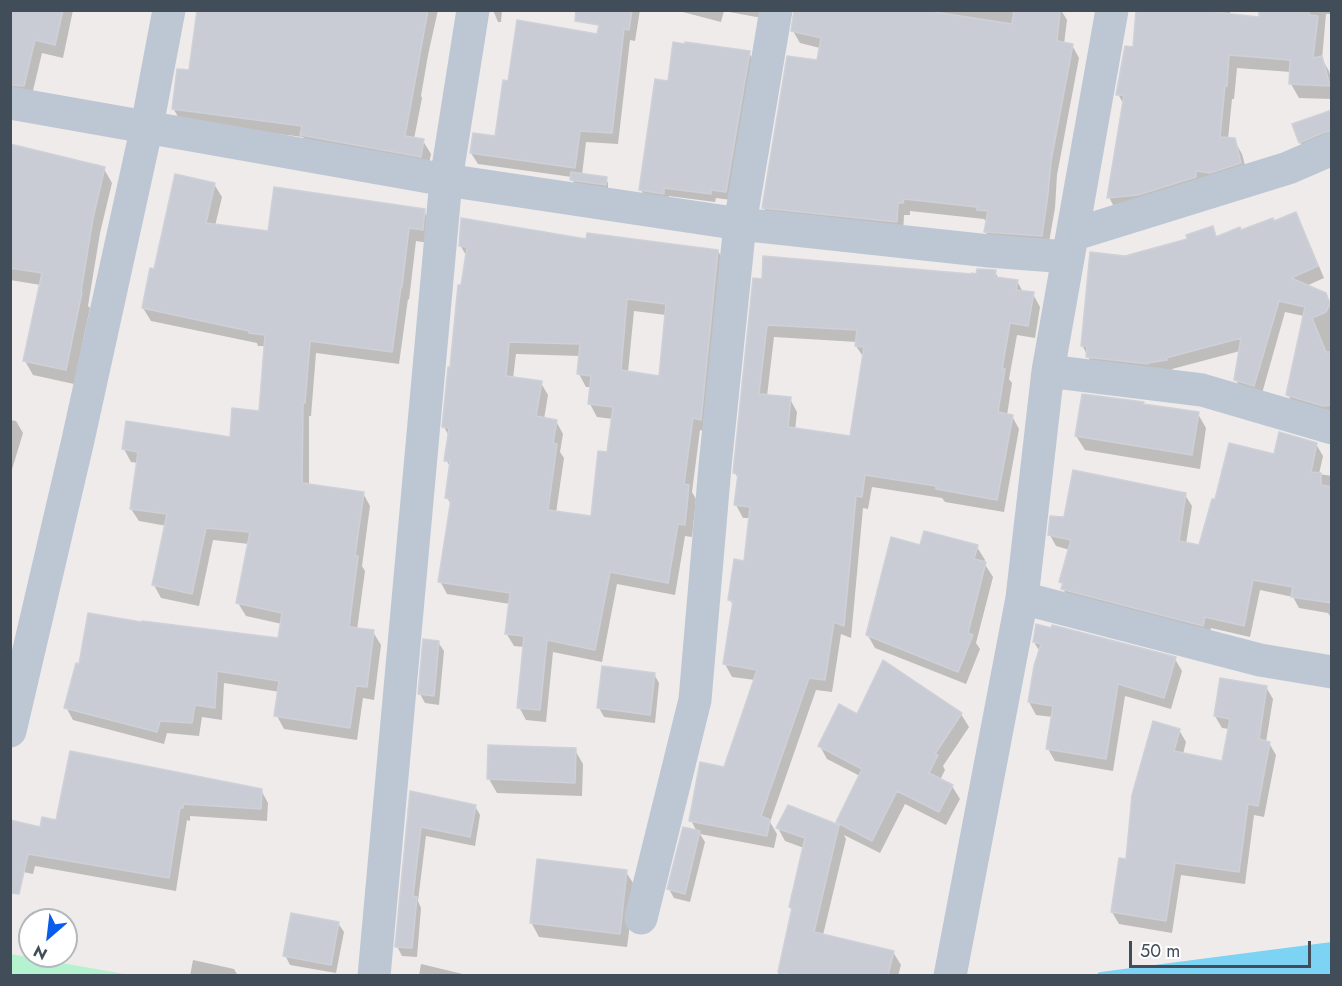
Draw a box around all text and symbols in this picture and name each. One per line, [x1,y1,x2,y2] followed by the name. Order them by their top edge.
[18,908,78,968] north arrow
[1132,929,1314,967] scale bar
[1140,938,1180,964] text: 50 m
[29,939,51,966] text: N

